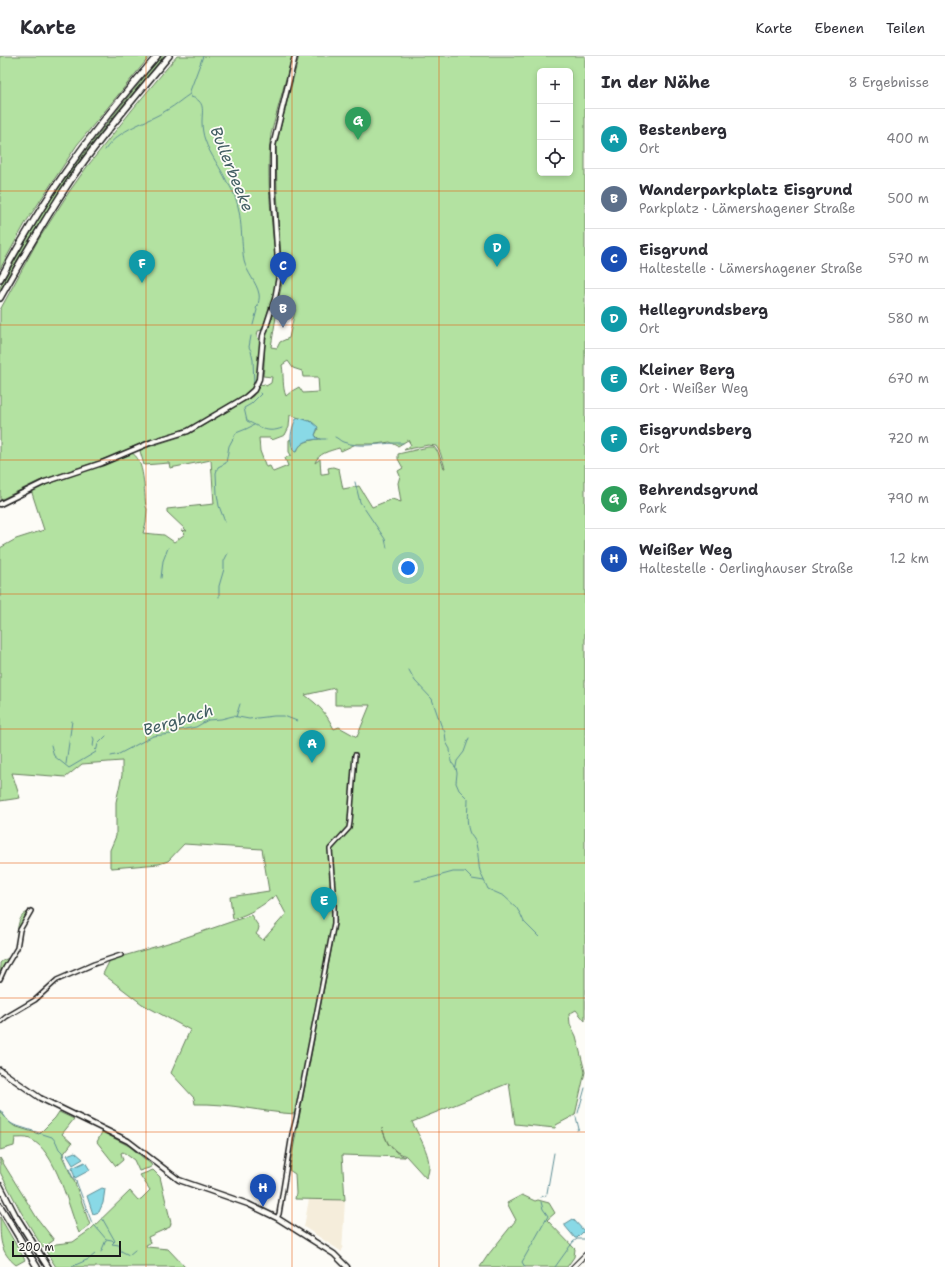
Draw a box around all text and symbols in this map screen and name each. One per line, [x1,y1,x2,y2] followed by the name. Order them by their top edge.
[20,15,76,40] text: Karte
[756,19,793,37] text: Karte
[815,19,864,37] text: Ebenen
[886,19,925,37] text: Teilen
[537,68,573,176] map controls
[537,68,573,104] button: +
[601,71,710,93] text: In der Nähe
[849,74,929,91] text: 8 Ergebnisse
[537,104,573,140] button: −
[345,107,371,140] pin: G
[639,120,727,140] text: Bestenberg
[205,123,259,215] water label: Bullerbeeke
[609,130,619,147] text: A
[886,130,929,147] text: 400 m
[537,140,573,176] button: locate
[639,140,660,157] text: Ort
[639,180,853,200] text: Wanderparkplatz Eisgrund
[610,190,618,207] text: B
[887,190,929,207] text: 500 m
[639,200,855,217] text: Parkplatz · Lämershagener Straße
[484,234,510,267] pin: D
[639,240,708,260] text: Eisgrund
[129,250,155,283] pin: F
[610,250,618,267] text: C
[888,250,929,267] text: 570 m
[270,252,296,285] pin: C
[639,260,863,277] text: Haltestelle · Lämershagener Straße
[270,295,296,328] pin: B
[639,300,768,320] text: Hellegrundsberg
[609,310,619,327] text: D
[888,310,929,327] text: 580 m
[639,320,660,337] text: Ort
[639,360,735,380] text: Kleiner Berg
[610,370,618,387] text: E
[888,370,929,387] text: 670 m
[639,380,748,397] text: Ort · Weißer Weg
[639,420,752,440] text: Eisgrundsberg
[610,430,618,447] text: F
[888,430,929,447] text: 720 m
[639,440,660,457] text: Ort
[639,480,758,500] text: Behrendsgrund
[609,490,619,507] text: G
[887,490,929,507] text: 790 m
[639,500,667,517] text: Park
[639,540,732,560] text: Weißer Weg
[609,550,619,567] text: H
[890,550,929,567] text: 1.2 km
[398,558,418,578] your location
[639,560,853,577] text: Haltestelle · Oerlinghauser Straße
[140,699,216,741] water label: Bergbach
[299,730,325,763] pin: A
[311,887,337,920] pin: E
[250,1174,276,1207] pin: H
[12,1239,121,1258] scale bar
[18,1240,54,1255] text: 200 m

